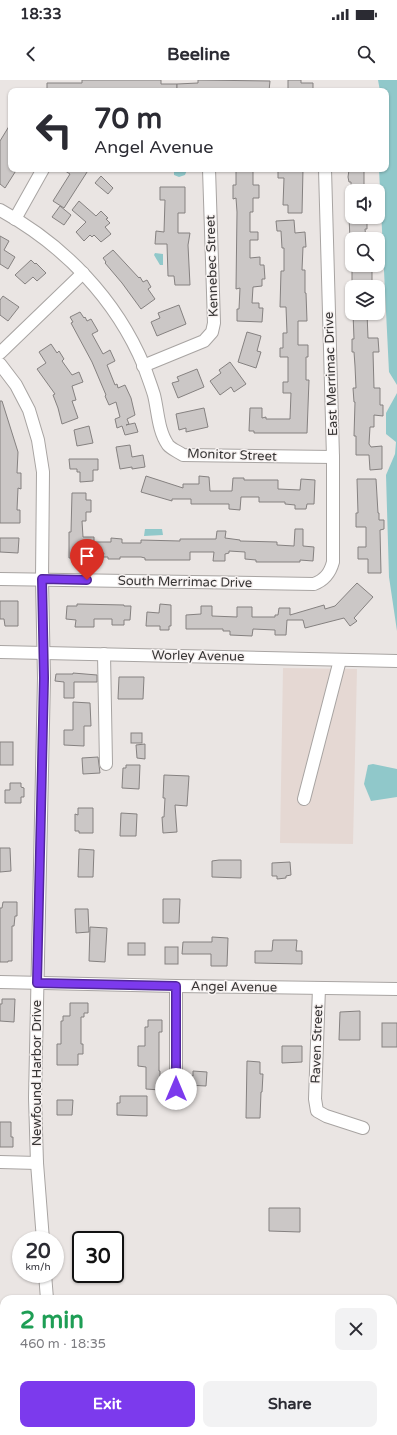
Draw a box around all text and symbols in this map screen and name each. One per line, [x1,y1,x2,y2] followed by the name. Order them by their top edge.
[20,5,62,23] text: 18:33
[20,43,42,65] icon: back
[167,43,230,65] text: Beeline
[355,43,377,65] icon: search
[94,102,162,136] text: 70 m
[28,104,80,156] icon: left
[94,136,213,158] text: Angel Avenue
[345,184,385,320] map controls
[345,184,385,224] button: sound
[202,215,222,317] street label: Kennebec Street
[345,232,385,272] button: search
[345,280,385,320] button: layers
[321,311,341,437] street label: East Merrimac Drive
[187,445,277,465] street label: Monitor Street
[70,539,104,580] pin
[76,545,98,567] icon: arrive
[118,573,252,591] street label: South Merrimac Drive
[151,647,245,665] street label: Worley Avenue
[191,978,277,996] street label: Angel Avenue
[29,1000,45,1146] street label: Newfound Harbor Drive
[308,1004,326,1084] street label: Raven Street
[155,1068,197,1110] position arrow
[72,1231,124,1283] speed limit sign: 30
[25,1240,51,1264] text: 20
[25,1261,51,1273] text: km/h
[20,1306,84,1335] text: 2 min
[335,1308,377,1350] button: close
[20,1336,106,1352] text: 460 m · 18:35
[20,1381,195,1427] button: Exit
[203,1381,377,1427] button: Share

